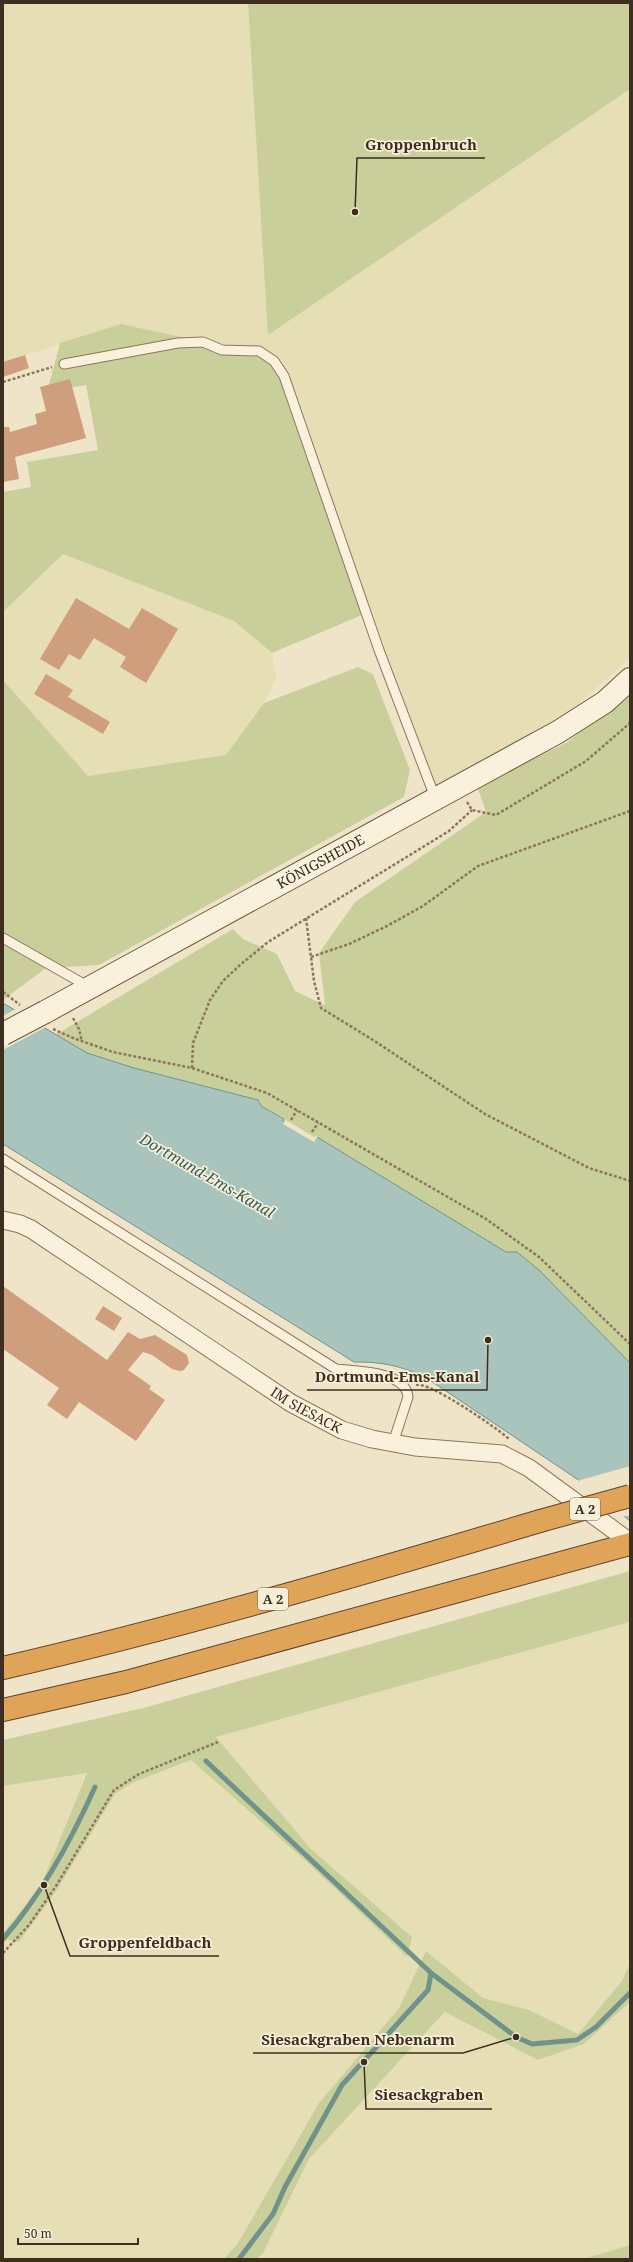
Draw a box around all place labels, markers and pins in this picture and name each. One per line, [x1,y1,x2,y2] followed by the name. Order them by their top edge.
[357,131,485,158] callout: Groppenbruch
[307,1363,487,1390] callout: Dortmund-Ems-Kanal
[70,1929,219,1956] callout: Groppenfeldbach
[253,2026,463,2053] callout: Siesackgraben Nebenarm
[366,2082,492,2109] callout: Siesackgraben

